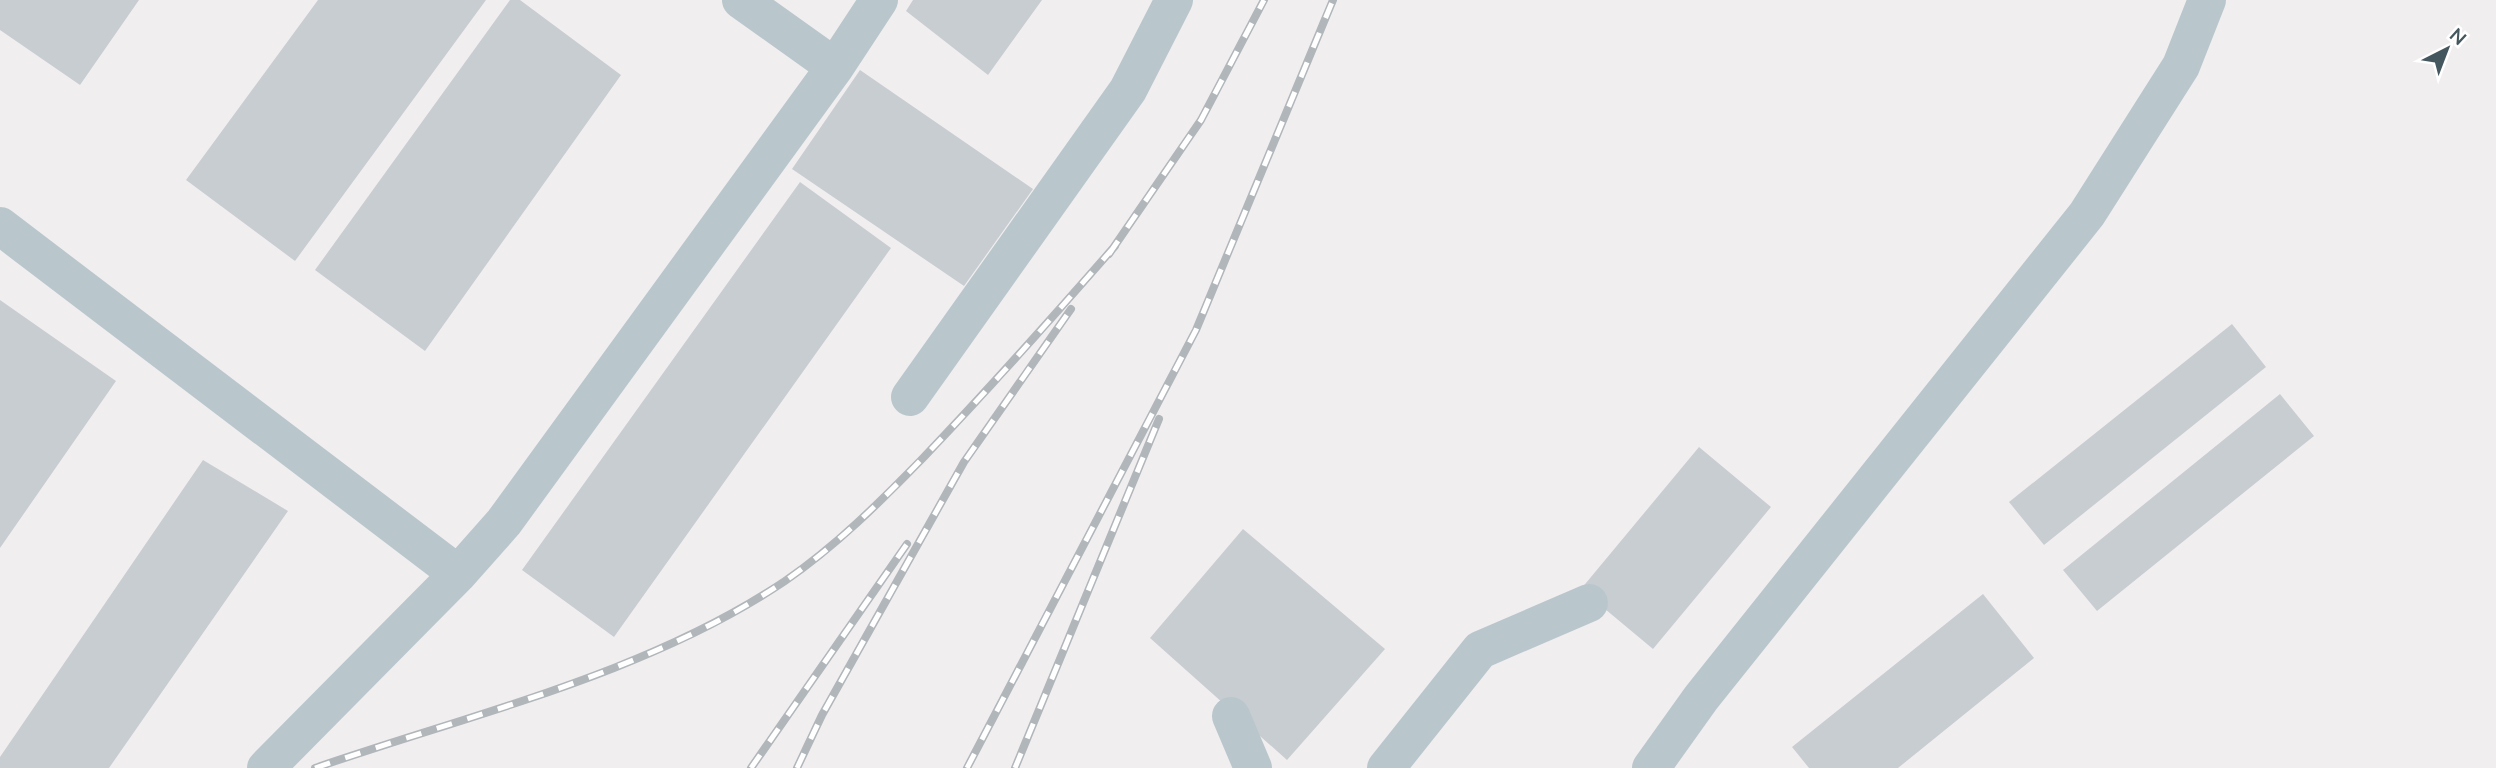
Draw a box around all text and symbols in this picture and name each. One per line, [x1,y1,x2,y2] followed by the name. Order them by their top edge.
[2412,14,2482,84] north arrow
[2445,23,2472,50] text: N

